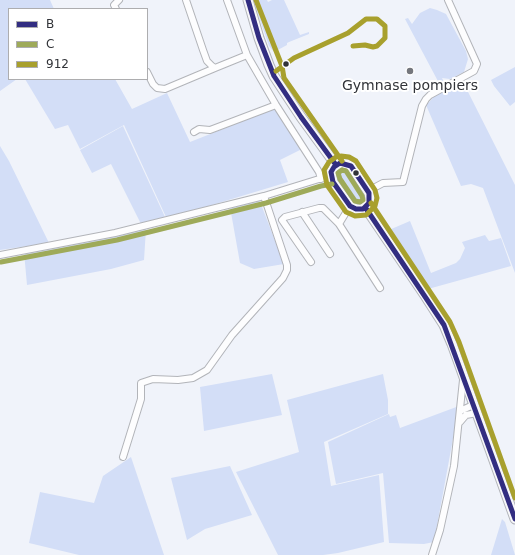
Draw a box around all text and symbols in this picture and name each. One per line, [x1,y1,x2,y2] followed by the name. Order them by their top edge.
[8,8,148,80] legend
[46,17,54,31] text: B
[46,37,54,51] text: C
[46,57,69,71] text: 912
[281,59,291,69] unlabelled marker
[405,66,415,76] marker: Gymnase pompiers
[342,78,478,94] place label: Gymnase pompiers
[351,168,361,178] unlabelled marker

